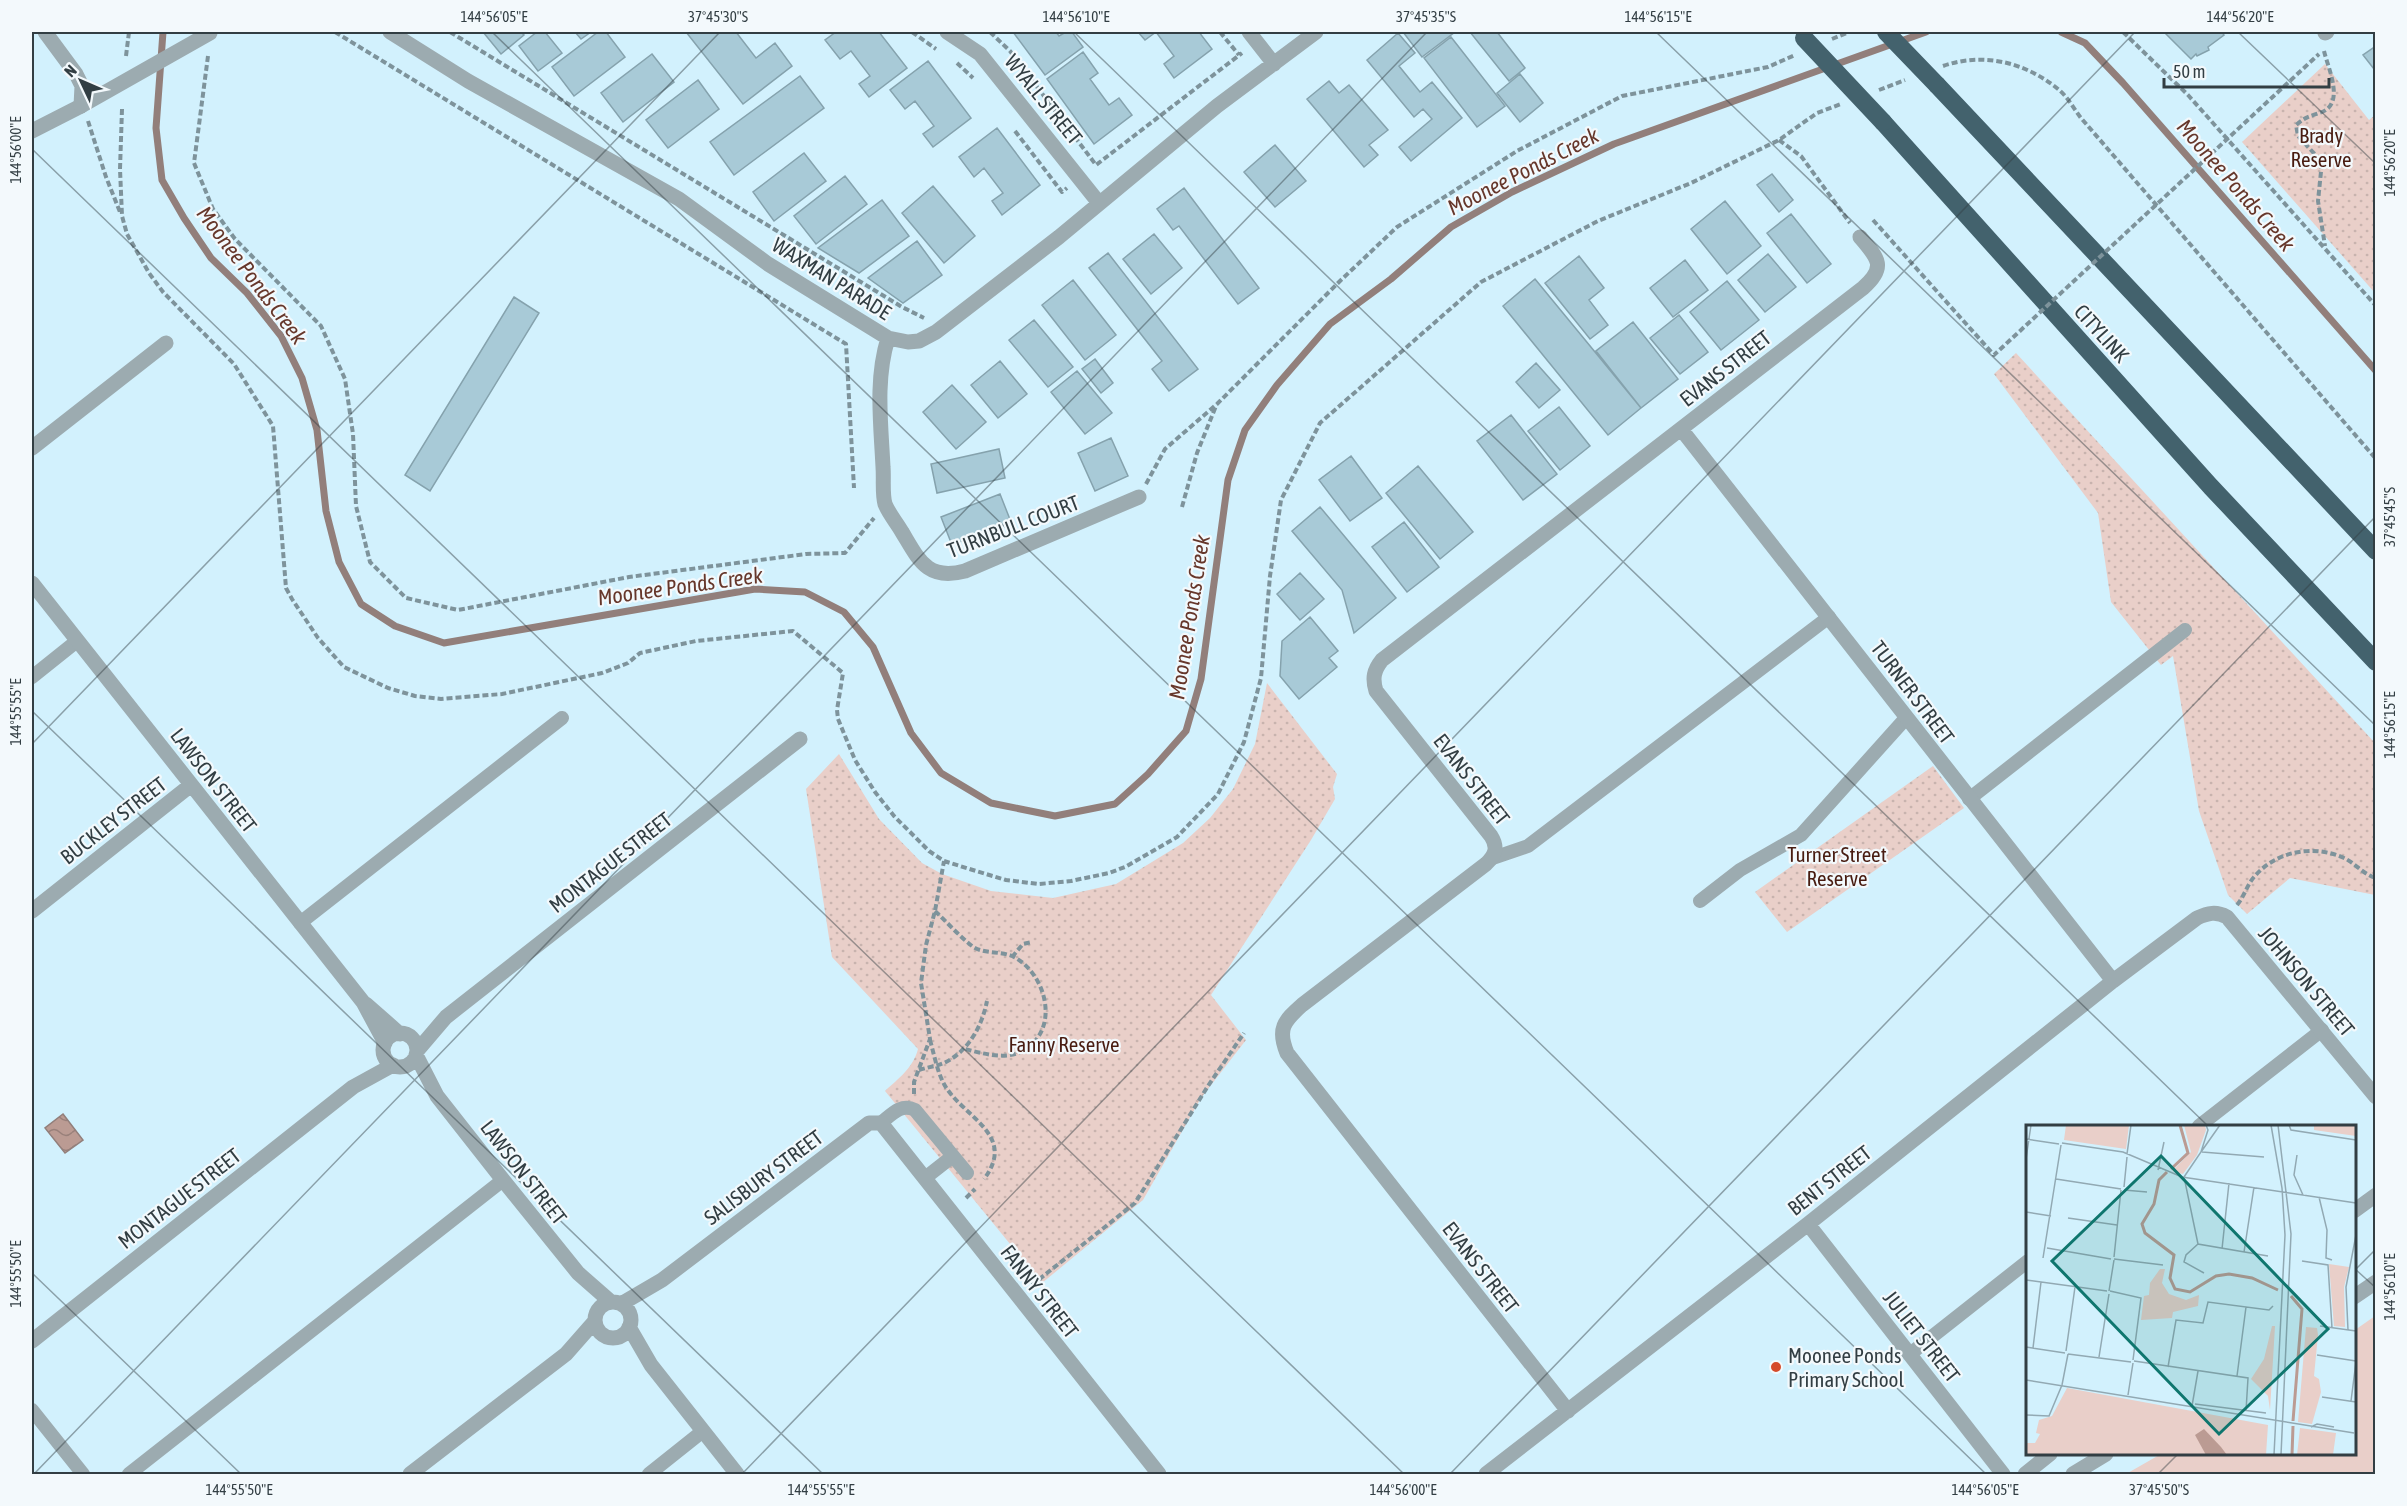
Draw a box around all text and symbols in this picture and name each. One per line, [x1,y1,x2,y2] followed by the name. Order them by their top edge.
[460,8,528,25] text: 144°56'05"E
[688,8,748,25] text: 37°45'30"S
[1042,8,1110,25] text: 144°56'10"E
[1396,8,1456,25] text: 37°45'35"S
[1624,8,1692,25] text: 144°56'15"E
[2206,8,2274,25] text: 144°56'20"E
[1001,49,1087,149] street label: WYALL STREET
[51,51,111,111] north arrow
[2164,51,2329,89] scale bar
[60,61,80,80] text: N
[2173,61,2205,82] text: 50 m
[2172,114,2301,257] water label: Moonee Ponds Creek
[7,116,24,184] text: 144°56'00"E
[1443,122,1603,220] water label: Moonee Ponds Creek
[2290,123,2352,171] park label: Brady Reserve
[2381,129,2398,197] text: 144°56'20"E
[192,201,313,350] water label: Moonee Ponds Creek
[768,232,896,324] street label: WAXMAN PARADE
[2070,299,2135,367] street label: CITYLINK
[1675,325,1775,411] street label: EVANS STREET
[2381,487,2398,547] text: 37°45'45"S
[944,490,1082,562] street label: TURNBULL COURT
[1163,532,1215,701] water label: Moonee Ponds Creek
[596,562,764,610] water label: Moonee Ponds Creek
[1867,636,1959,748] street label: TURNER STREET
[7,678,24,746] text: 144°55'55"E
[2381,691,2398,759] text: 144°56'15"E
[166,723,262,837] street label: LAWSON STREET
[1429,729,1515,829] street label: EVANS STREET
[56,771,170,869] street label: BUCKLEY STREET
[544,807,676,917] street label: MONTAGUE STREET
[1787,842,1887,890] park label: Turner Street Reserve
[2254,921,2360,1041] street label: JOHNSON STREET
[1009,1032,1119,1056] park label: Fanny Reserve
[476,1115,572,1229] street label: LAWSON STREET
[699,1125,827,1229] street label: SALISBURY STREET
[2026,1125,2356,1455] inset map
[1783,1140,1875,1220] street label: BENT STREET
[113,1143,245,1253] street label: MONTAGUE STREET
[1438,1217,1524,1317] street label: EVANS STREET
[7,1240,24,1308] text: 144°55'50"E
[996,1240,1084,1342] street label: FANNY STREET
[2381,1253,2398,1321] text: 144°56'10"E
[1879,1286,1965,1386] street label: JULIET STREET
[1788,1343,1904,1391] place label: Moonee Ponds Primary School
[1769,1360,1783,1374] marker: Moonee Ponds Primary School
[205,1481,273,1498] text: 144°55'50"E
[787,1481,855,1498] text: 144°55'55"E
[1369,1481,1437,1498] text: 144°56'00"E
[1951,1481,2019,1498] text: 144°56'05"E
[2129,1481,2189,1498] text: 37°45'50"S

